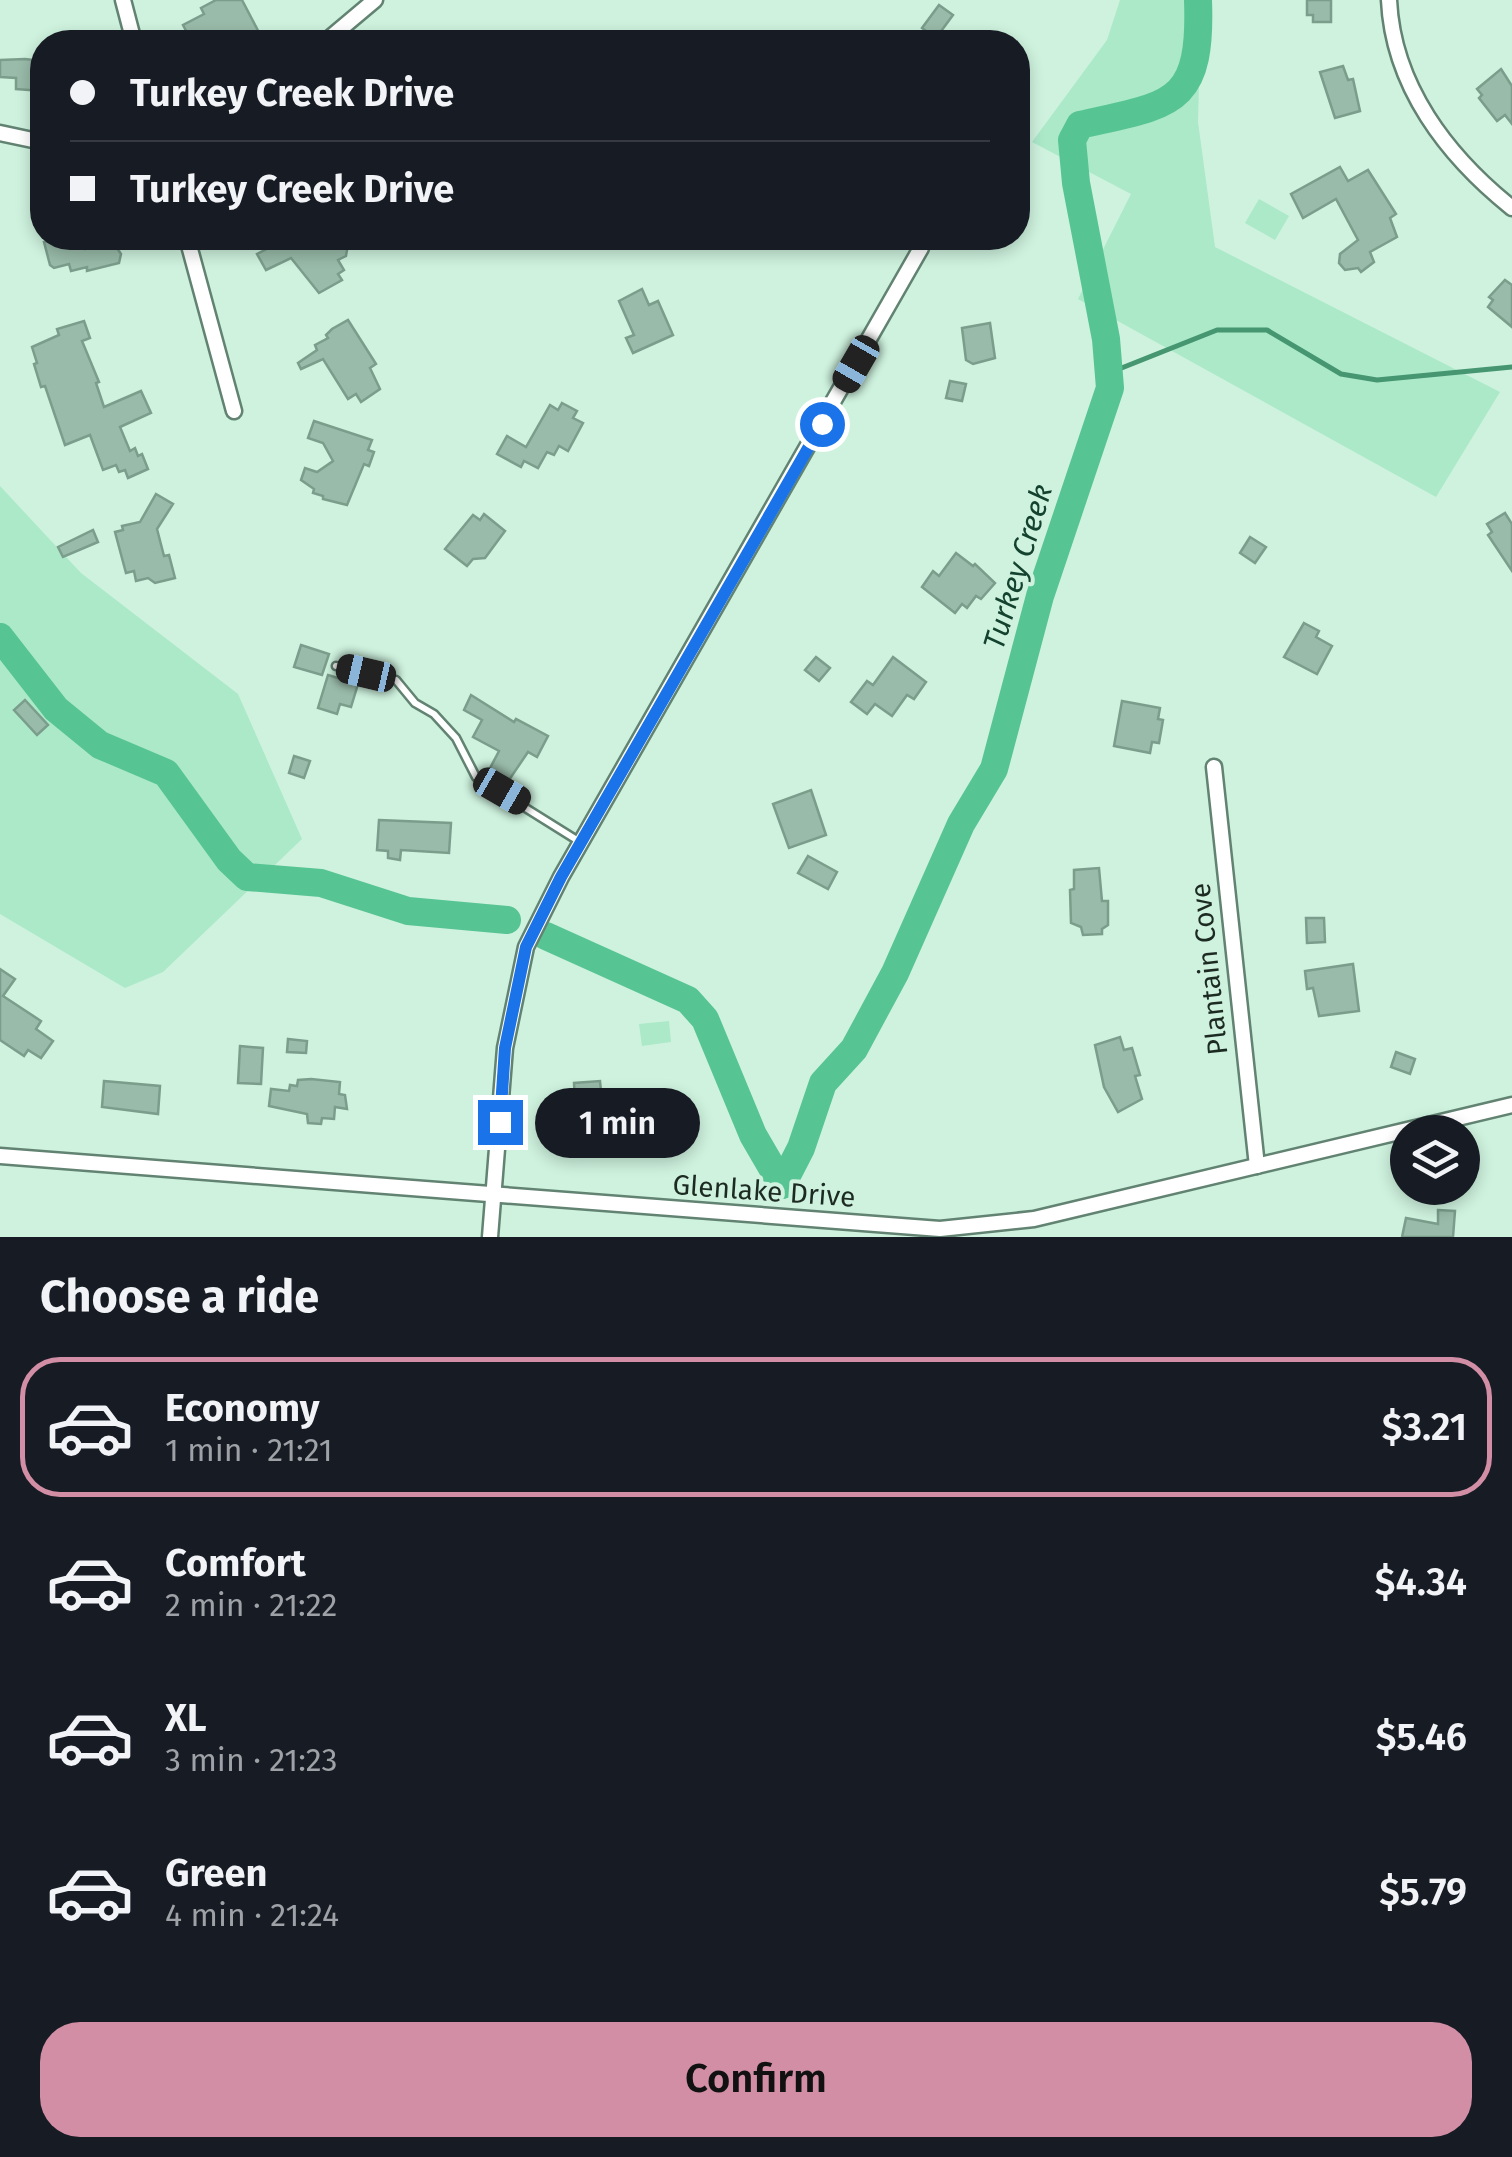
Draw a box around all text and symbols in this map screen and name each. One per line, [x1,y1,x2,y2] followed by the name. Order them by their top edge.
[130,70,454,116] text: Turkey Creek Drive
[130,166,454,212] text: Turkey Creek Drive
[828,331,884,397] car
[800,402,845,447] route start
[976,480,1060,654] water label: Turkey Creek
[333,652,399,694] car
[469,763,535,819] car
[1184,881,1234,1057] street label: Plantain Cove
[535,1087,700,1157] callout: 1 min
[478,1100,523,1145] route end
[579,1104,656,1142] text: 1 min
[1390,1115,1480,1205] map controls
[1390,1115,1480,1205] button: layers
[672,1168,856,1214] street label: Glenlake Drive
[40,1270,319,1324] text: Choose a ride
[45,1382,135,1472] icon: car
[165,1385,320,1431] text: Economy
[1382,1404,1467,1450] text: $3.21
[165,1431,333,1469] text: 1 min · 21:21
[45,1537,135,1627] icon: car
[165,1540,306,1586] text: Comfort
[1375,1559,1467,1605] text: $4.34
[165,1586,337,1624] text: 2 min · 21:22
[45,1692,135,1782] icon: car
[165,1695,207,1741] text: XL
[1376,1714,1467,1760] text: $5.46
[165,1741,338,1779] text: 3 min · 21:23
[45,1847,135,1937] icon: car
[165,1850,268,1896] text: Green
[1379,1869,1467,1915] text: $5.79
[165,1896,339,1934] text: 4 min · 21:24
[40,2022,1472,2137] button: Confirm

